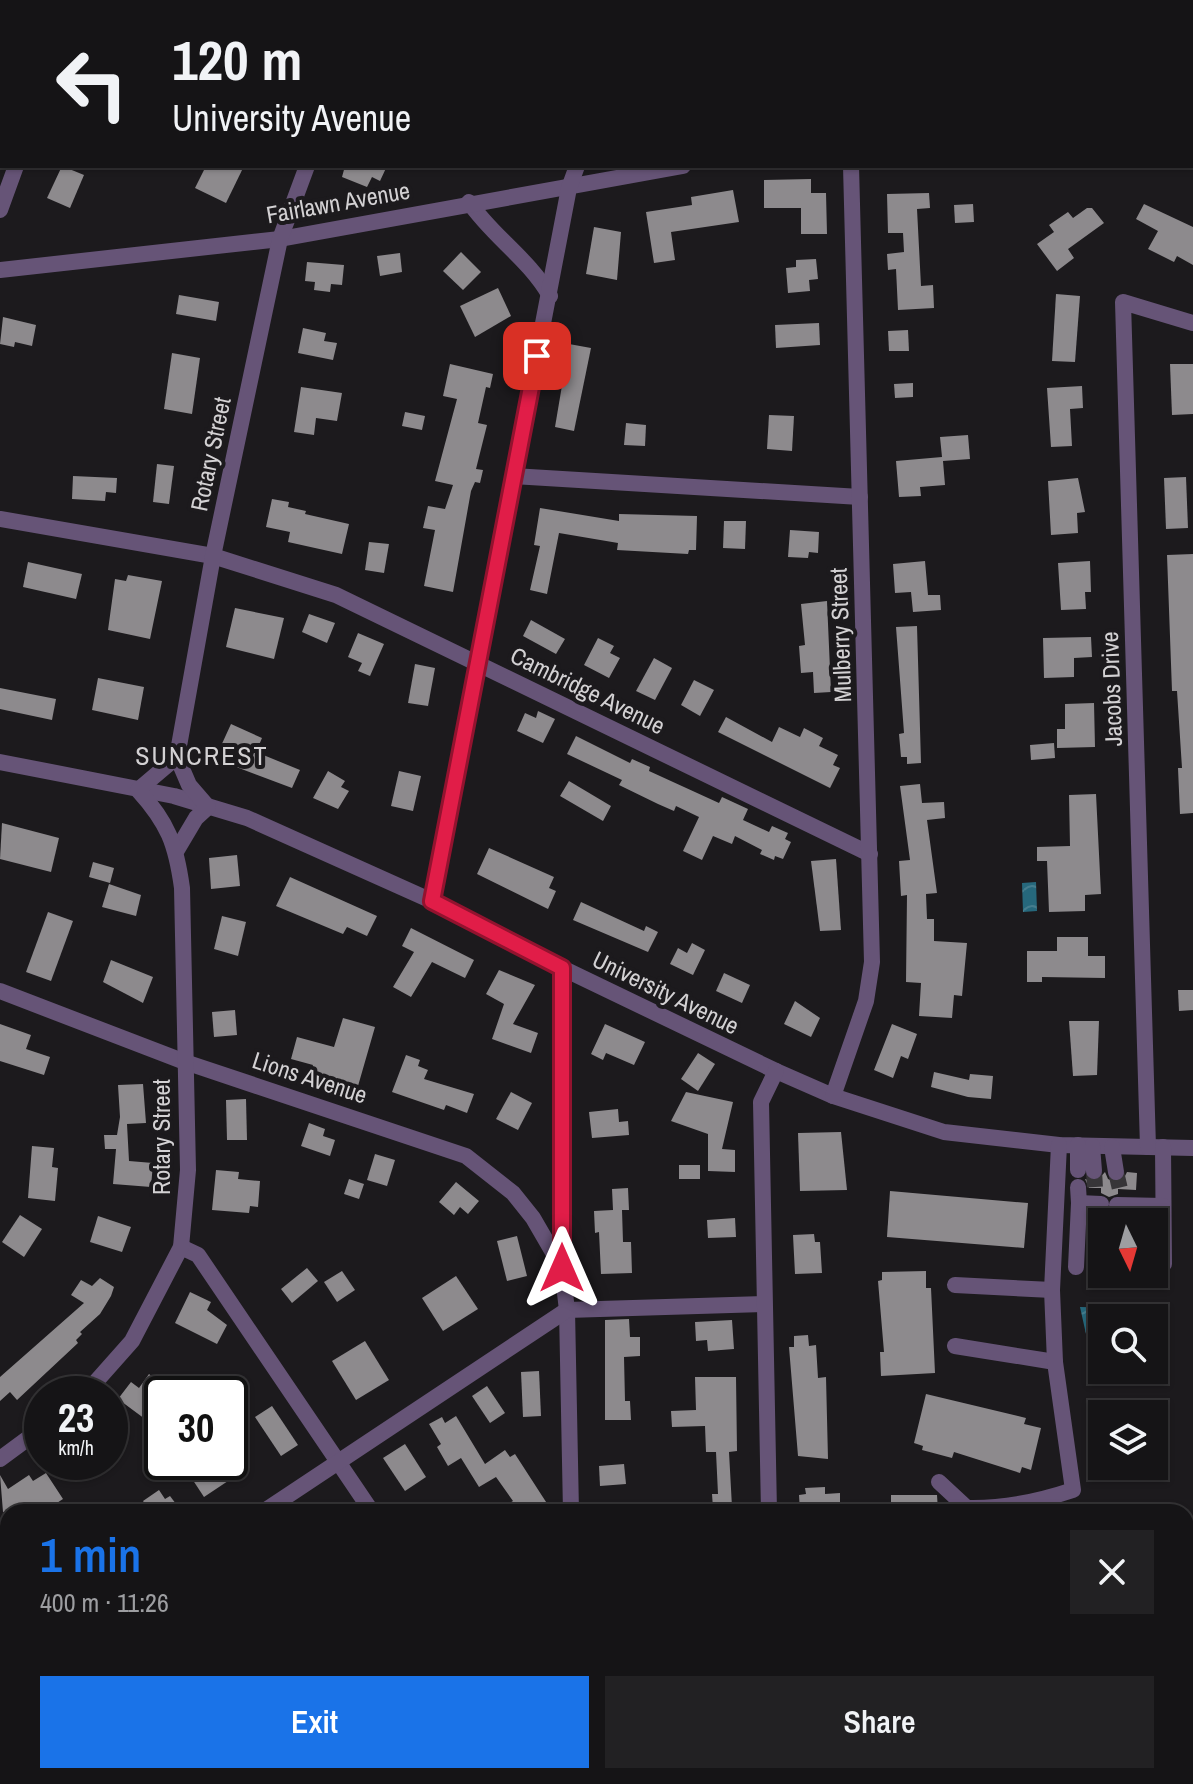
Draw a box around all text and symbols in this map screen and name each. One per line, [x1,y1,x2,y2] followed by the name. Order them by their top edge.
[172,22,302,97] text: 120 m
[40,32,144,136] icon: left
[172,94,411,142] text: University Avenue
[264,174,412,230] street label: Fairlawn Avenue
[503,322,571,390] pin
[515,334,559,378] icon: arrive
[182,393,238,514] street label: Rotary Street
[822,567,858,703] street label: Mulberry Street
[1093,631,1129,747] street label: Jacobs Drive
[505,639,671,741] street label: Cambridge Avenue
[135,738,269,773] district label: SUNCREST
[587,943,745,1041] street label: University Avenue
[248,1043,372,1111] street label: Lions Avenue
[145,1079,177,1195] street label: Rotary Street
[1088,1208,1168,1288] north arrow
[1088,1208,1168,1480] map controls
[520,1226,604,1310] position arrow
[1088,1304,1168,1384] button: search
[144,1376,248,1480] speed limit sign: 30
[58,1391,94,1444] text: 23
[1088,1400,1168,1480] button: layers
[58,1434,94,1461] text: km/h
[40,1522,141,1587] text: 1 min
[1070,1530,1154,1614] button: close
[40,1585,169,1620] text: 400 m · 11:26
[40,1676,589,1768] button: Exit
[605,1676,1154,1768] button: Share

